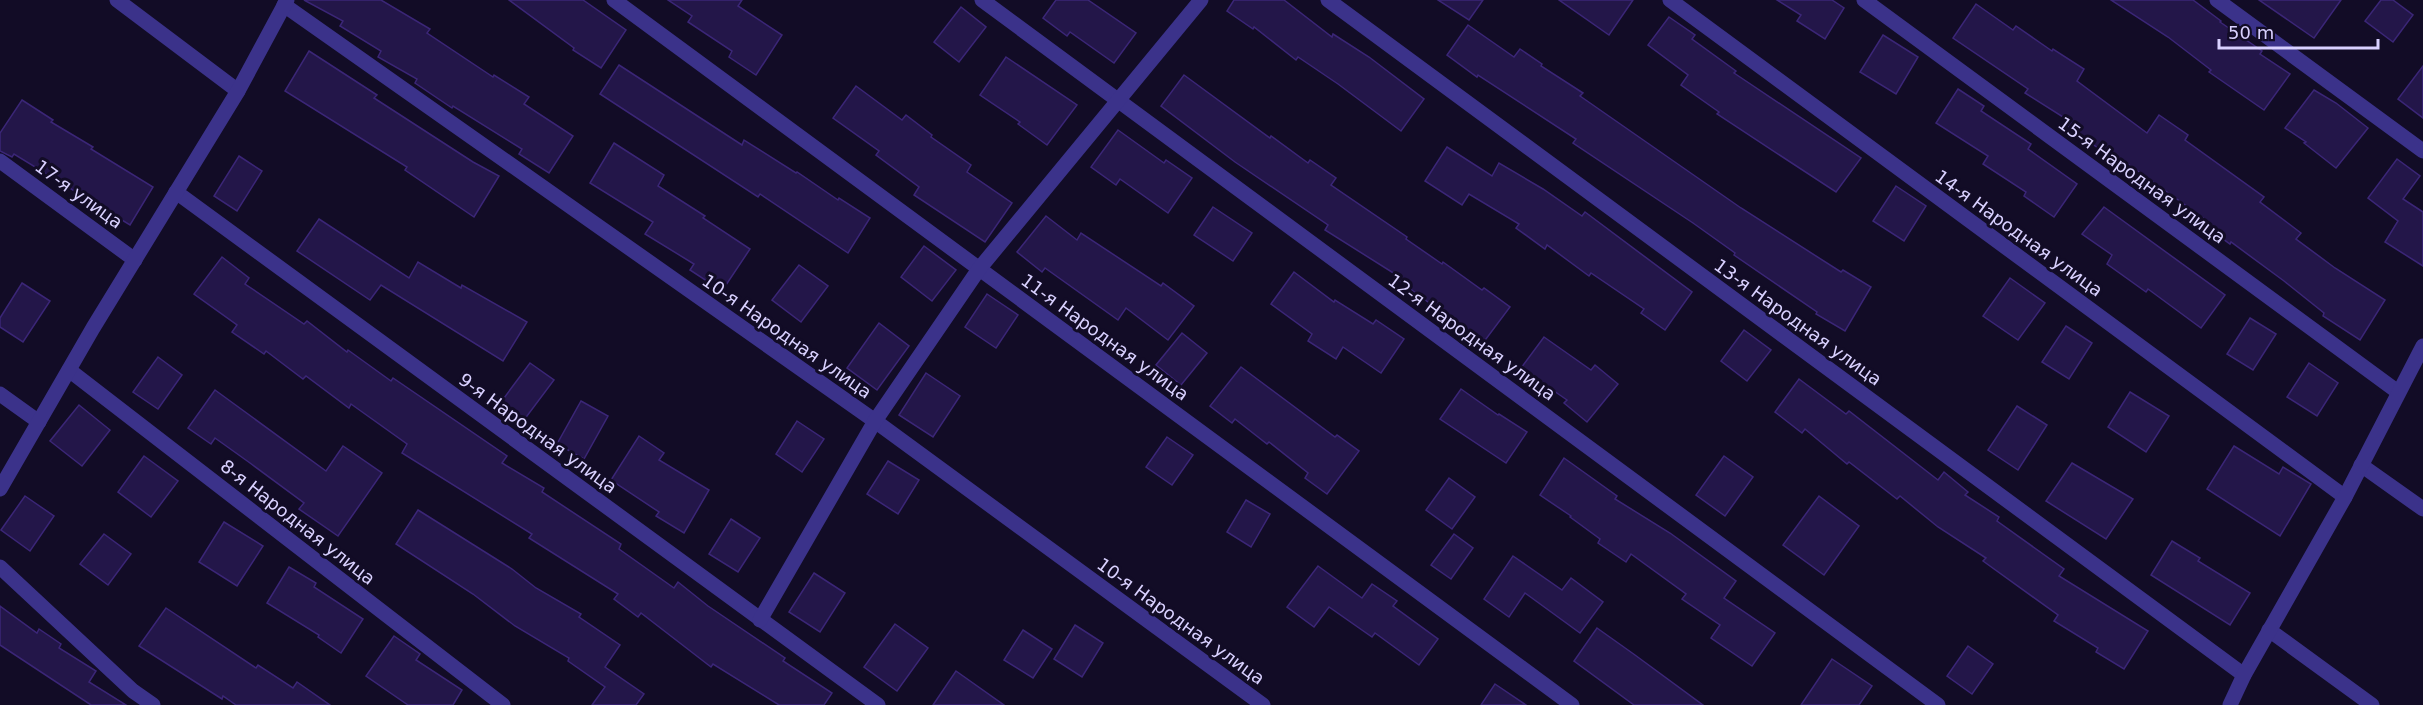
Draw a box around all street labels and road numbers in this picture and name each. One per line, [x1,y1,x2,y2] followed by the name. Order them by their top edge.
[2054,112,2230,248] street label: 15-я Народная улица
[31,155,127,233] street label: 17-я улица
[1931,165,2107,301] street label: 14-я Народная улица
[1710,254,1886,390] street label: 13-я Народная улица
[698,269,876,403] street label: 10-я Народная улица
[1017,269,1193,405] street label: 11-я Народная улица
[1384,269,1560,405] street label: 12-я Народная улица
[455,369,621,497] street label: 9-я Народная улица
[217,455,379,589] street label: 8-я Народная улица
[1093,553,1269,689] street label: 10-я Народная улица

